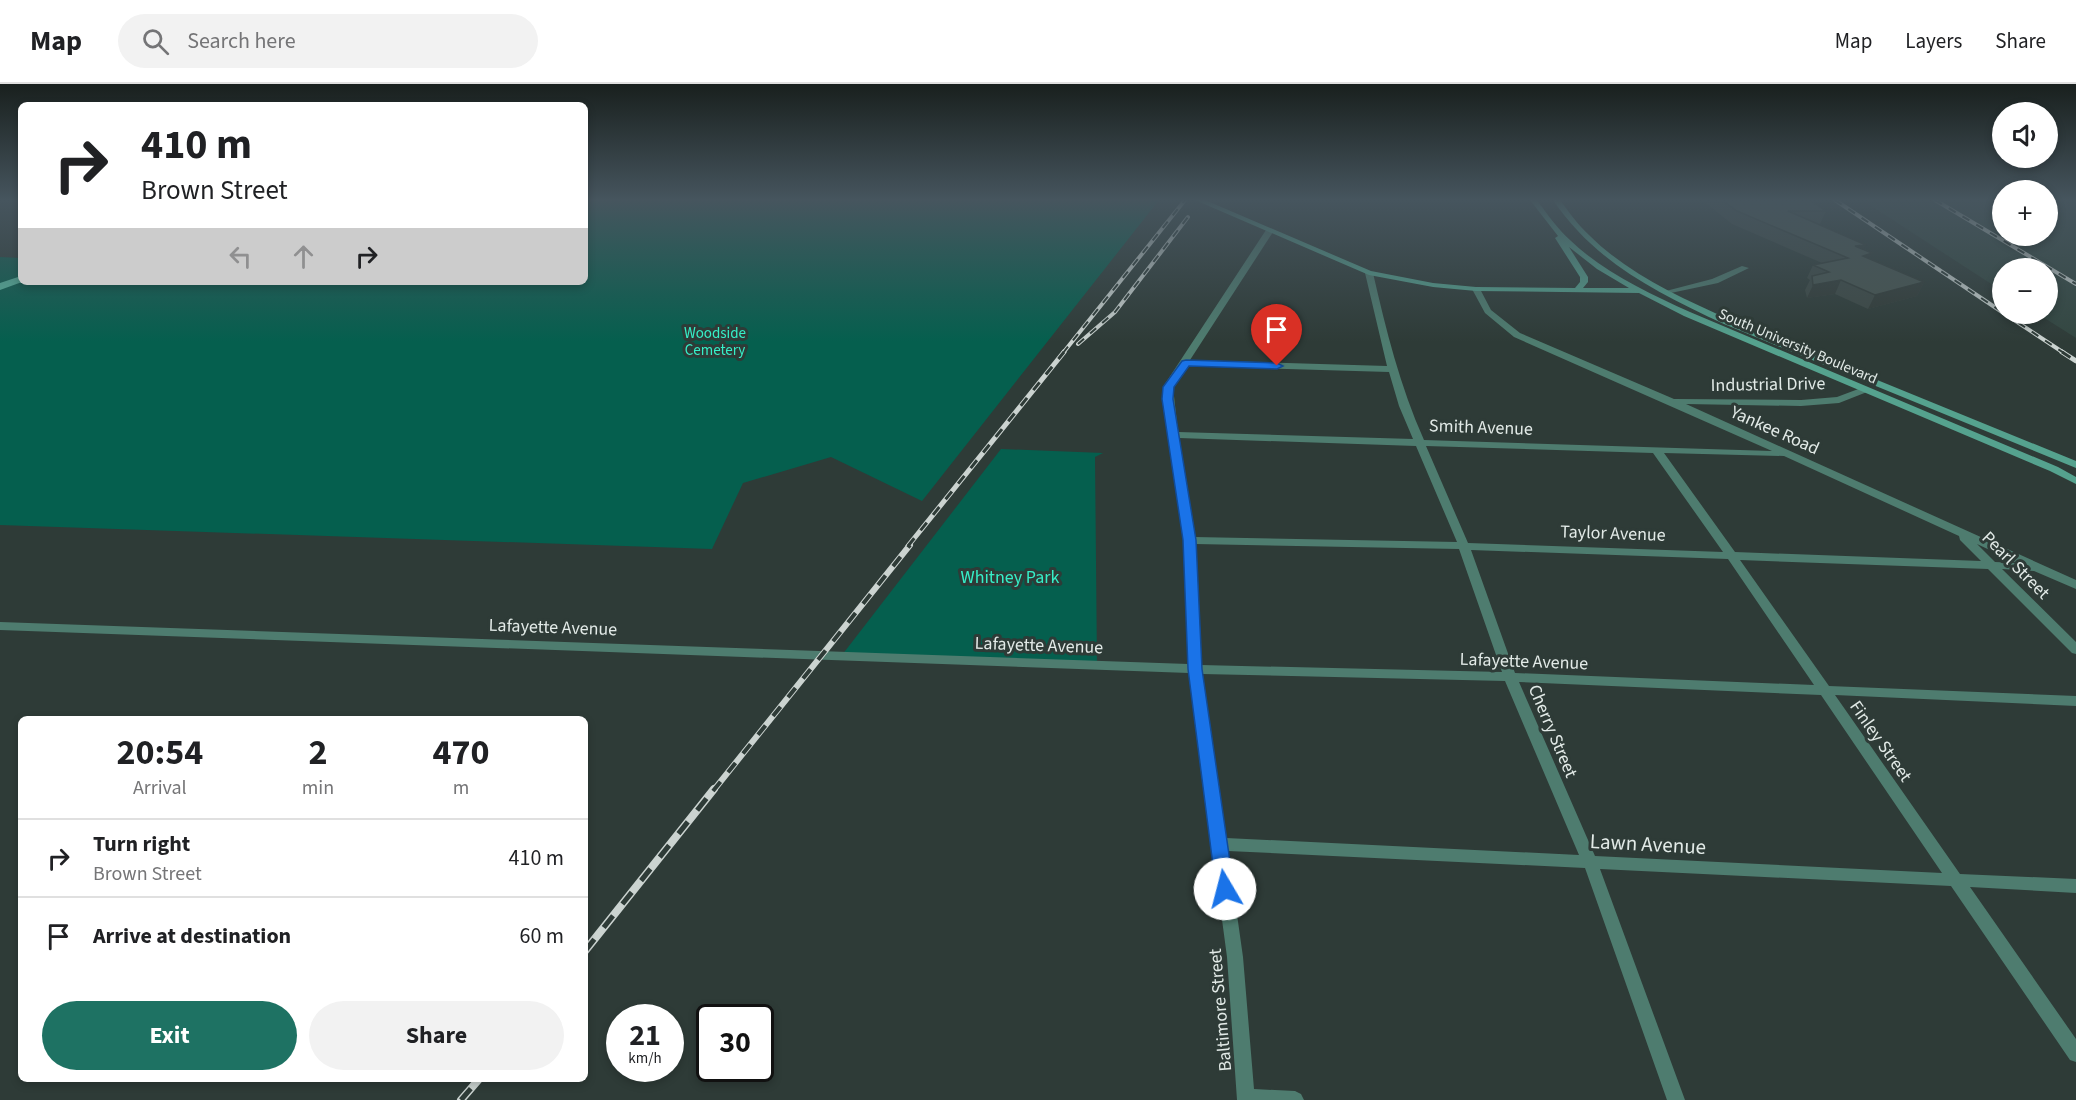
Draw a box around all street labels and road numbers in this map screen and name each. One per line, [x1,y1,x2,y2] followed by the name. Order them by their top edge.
[1715,303,1881,389] street label: South University Boulevard
[1711,371,1826,398] street label: Industrial Drive
[1725,399,1823,461] street label: Yankee Road
[1429,413,1533,442] street label: Smith Avenue
[1560,519,1666,548] street label: Taylor Avenue
[1976,526,2055,605] street label: Pearl Street
[488,613,618,642] street label: Lafayette Avenue
[974,631,1104,660] street label: Lafayette Avenue
[1459,647,1589,676] street label: Lafayette Avenue
[1522,681,1583,782] street label: Cherry Street
[1843,696,1918,787] street label: Finley Street
[1589,826,1707,862] street label: Lawn Avenue
[1203,948,1238,1072] street label: Baltimore Street

